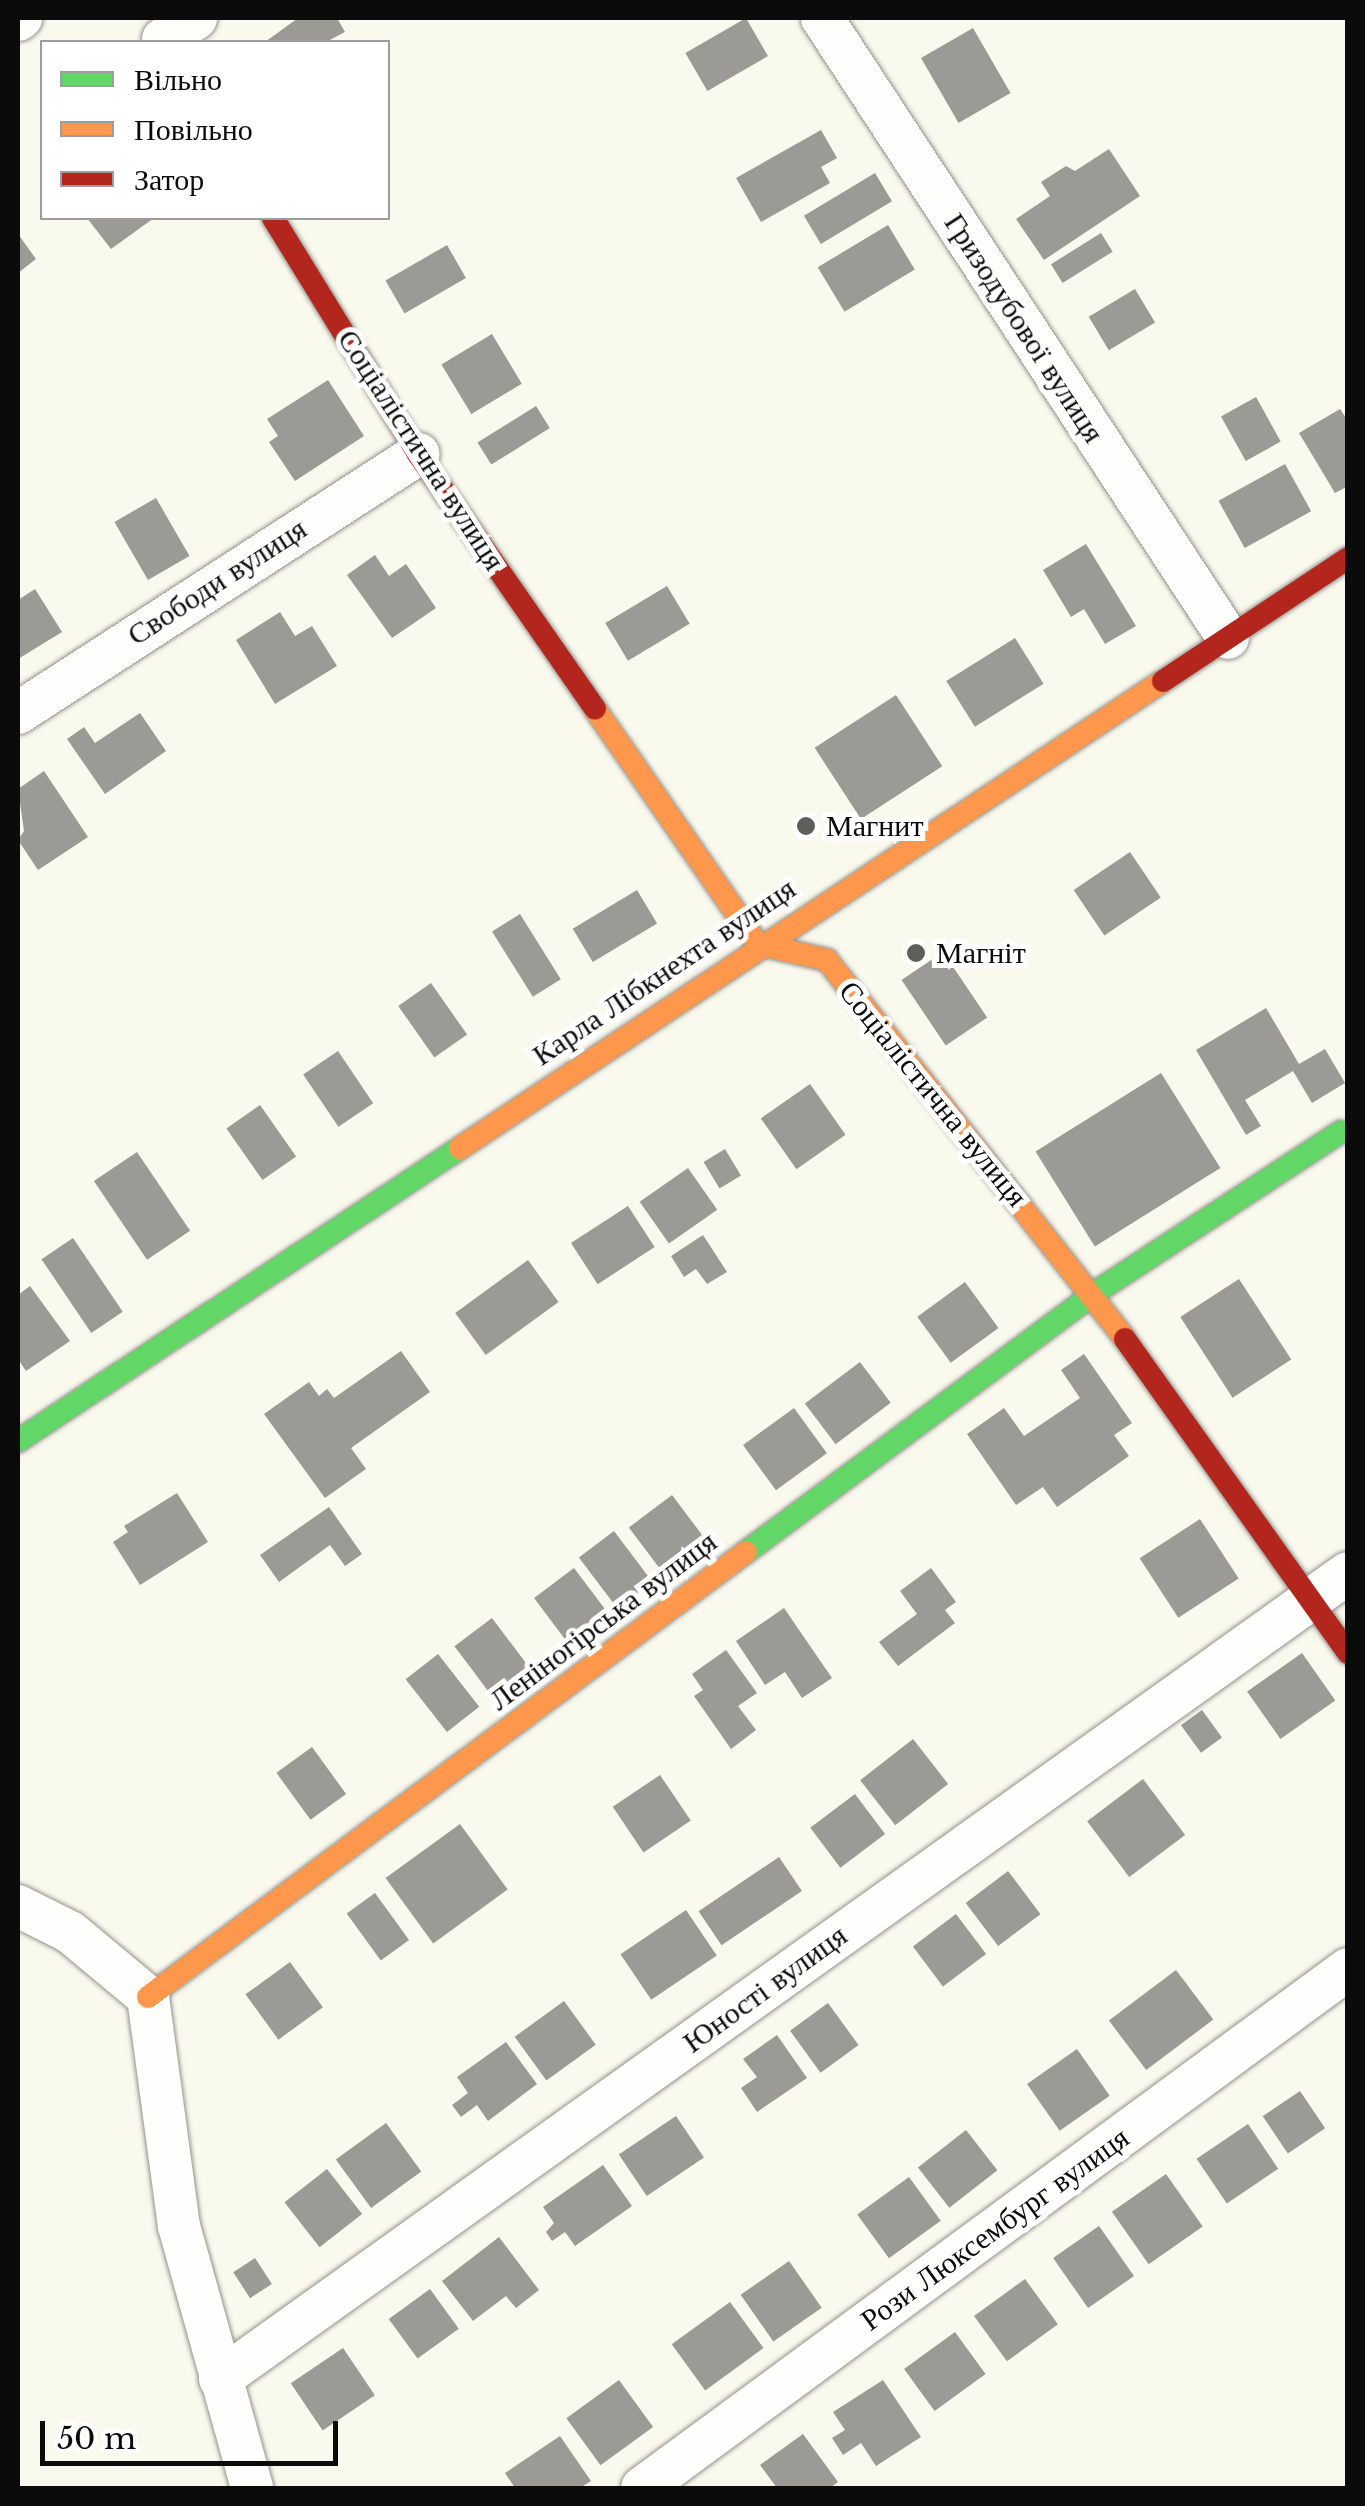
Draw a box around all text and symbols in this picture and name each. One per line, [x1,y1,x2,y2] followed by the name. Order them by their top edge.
[40,40,390,220] legend
[134,61,222,98] text: Вільно
[134,111,253,148] text: Повільно
[134,161,204,198] text: Затор
[936,207,1112,449] street label: Гризодубової вулиця
[330,323,512,577] street label: Соціалістична вулиця
[121,511,313,653] street label: Свободи вулиця
[826,808,924,844] place label: Магнит
[795,815,817,837] marker: Магнит
[526,871,802,1073] street label: Карла Лібкнехта вулиця
[936,935,1026,971] place label: Магніт
[905,942,927,964] marker: Магніт
[831,974,1035,1214] street label: Соціалістична вулиця
[482,1524,724,1718] street label: Леніногірська вулиця
[676,1918,854,2060] street label: Юності вулиця
[854,2120,1136,2338] street label: Рози Люксембург вулиця
[45,2401,342,2463] scale bar
[57,2420,136,2457] text: 50 m

